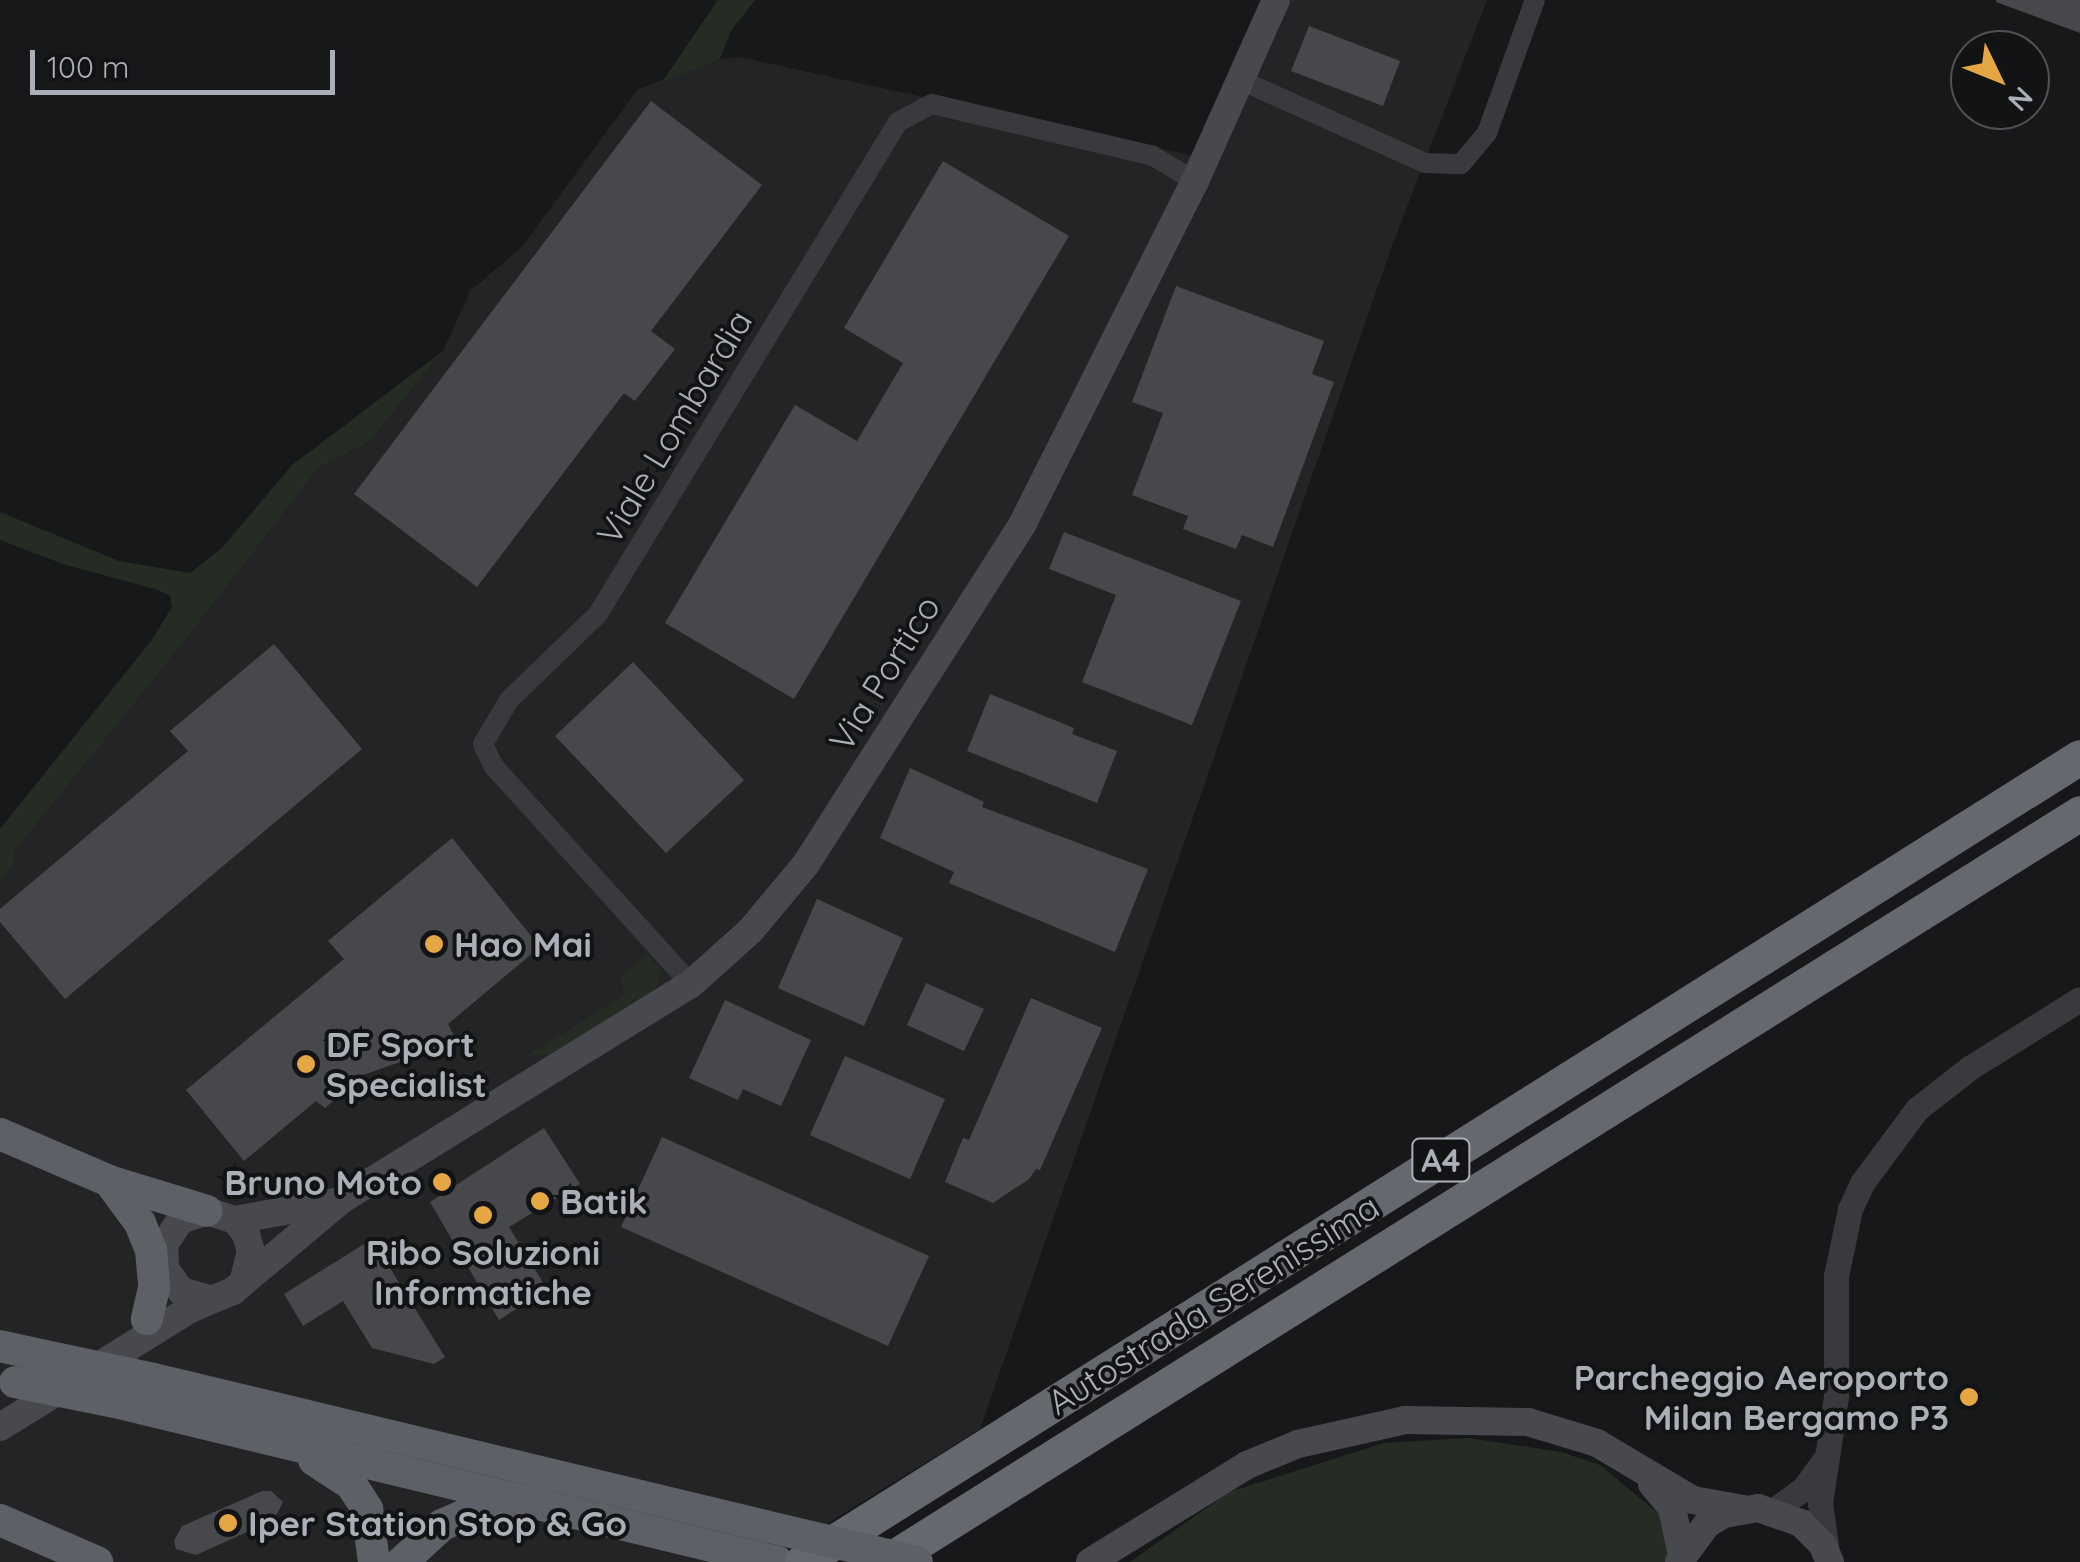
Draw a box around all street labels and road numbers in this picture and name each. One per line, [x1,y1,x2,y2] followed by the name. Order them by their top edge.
[588,302,760,552] street label: Viale Lombardia
[820,588,948,758] street label: Via Portico
[1411,1133,1471,1187] road number: A4
[1040,1185,1386,1423] street label: Autostrada Serenissima

